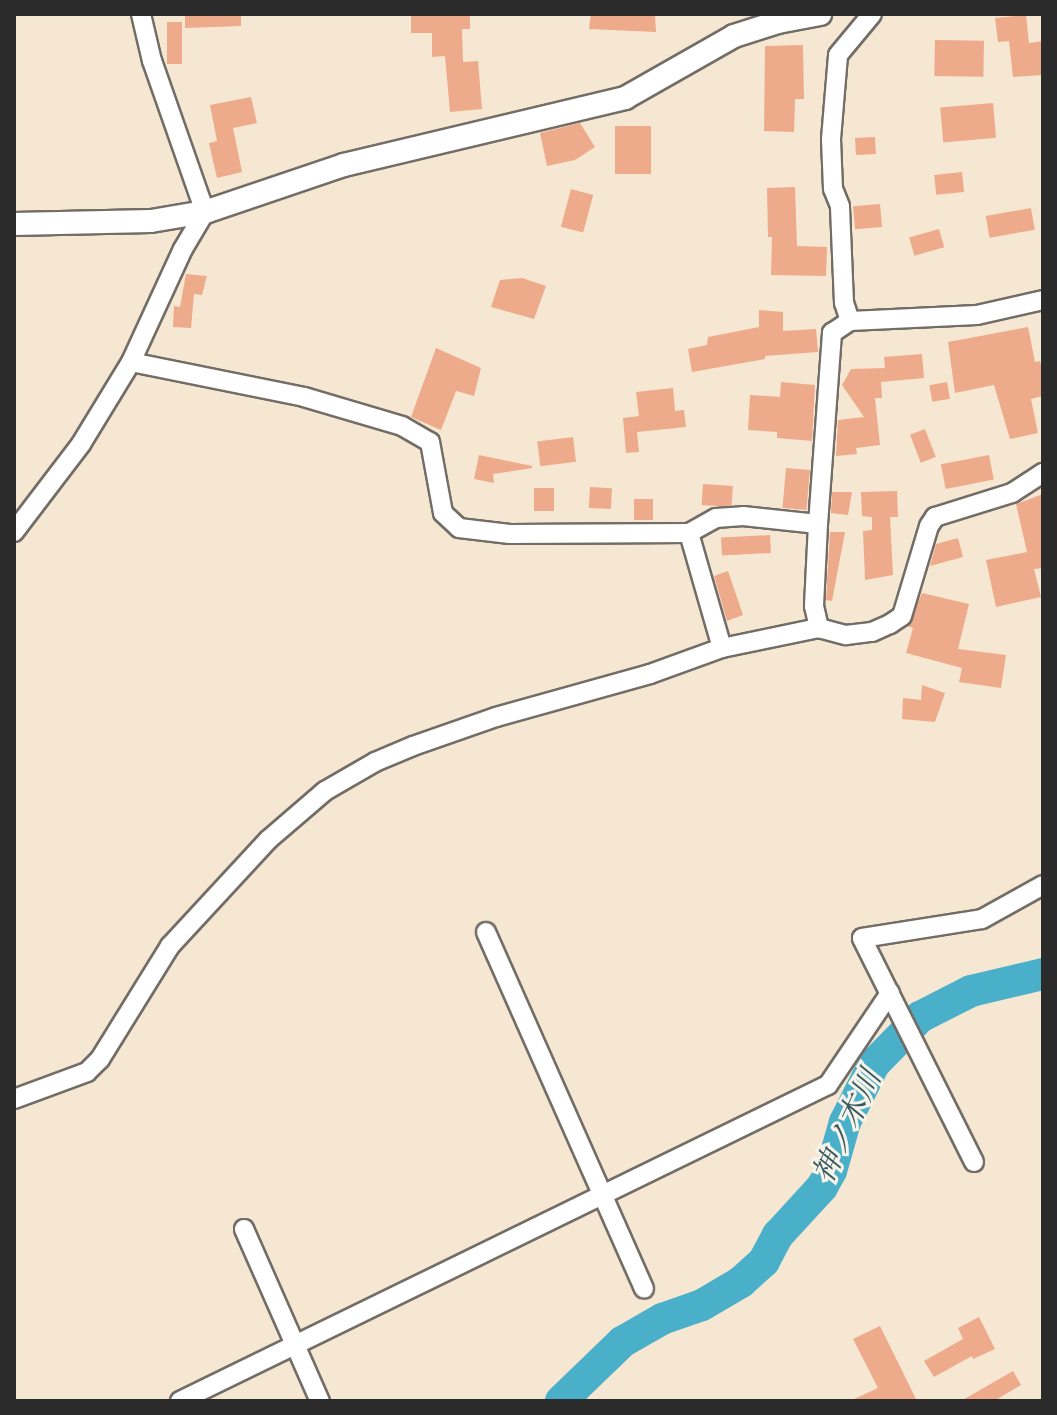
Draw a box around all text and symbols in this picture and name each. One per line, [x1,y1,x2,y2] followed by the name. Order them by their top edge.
[805,1064,889,1188] water label: 神ノ木川

